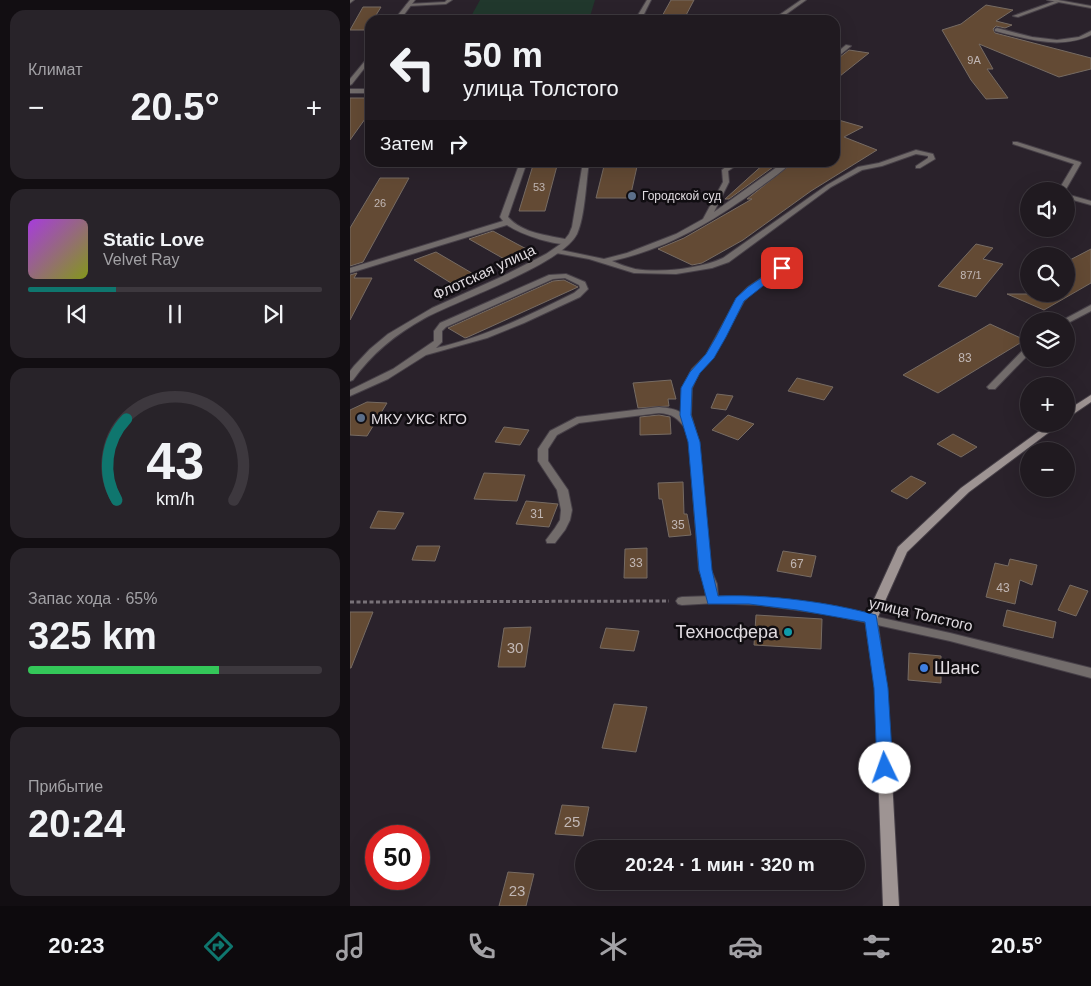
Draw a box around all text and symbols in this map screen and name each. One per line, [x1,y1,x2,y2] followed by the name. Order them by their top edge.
[380,35,445,100] icon: left
[463,35,543,74] text: 50 m
[967,54,981,66] house number: 9А
[28,61,82,78] text: Климат
[463,76,619,101] text: улица Толстого
[130,86,220,128] text: 20.5°
[28,92,44,123] text: −
[306,92,322,123] text: +
[444,130,472,158] icon: right
[380,133,434,154] text: Затем
[533,181,545,193] house number: 53
[1020,182,1075,497] map controls
[1020,182,1075,237] button: sound
[642,189,721,203] place label: Городской суд
[626,190,638,202] marker: Городской суд
[374,197,386,209] house number: 26
[103,229,204,250] text: Static Love
[430,241,538,303] street label: Флотская улица
[761,247,803,289] pin
[1020,247,1075,302] button: search
[103,251,179,268] text: Velvet Ray
[768,254,796,282] icon: arrive
[960,269,982,281] house number: 87/1
[63,300,91,328] icon: previous
[161,300,189,328] icon: pause
[259,300,287,328] icon: next
[1020,312,1075,367] button: layers
[958,351,972,365] house number: 83
[1020,377,1075,432] button: +
[371,410,467,427] place label: МКУ УКС КГО
[355,412,367,424] marker: МКУ УКС КГО
[146,432,204,490] text: 43
[1020,442,1075,497] button: −
[156,489,194,509] text: km/h
[530,507,544,521] house number: 31
[671,518,685,532] house number: 35
[629,556,643,570] house number: 33
[790,557,804,571] house number: 67
[996,581,1010,595] house number: 43
[28,590,157,607] text: Запас хода · 65%
[867,594,975,634] street label: улица Толстого
[28,615,157,657] text: 325 km
[676,622,779,642] place label: Техносфера
[782,626,794,638] marker: Техносфера
[507,639,523,656] house number: 30
[934,658,979,678] place label: Шанс
[918,662,930,674] marker: Шанс
[858,741,910,793] position arrow
[28,778,103,795] text: Прибытие
[28,803,125,845] text: 20:24
[564,813,580,830] house number: 25
[365,825,430,890] speed limit sign: 50
[625,854,815,875] text: 20:24 · 1 мин · 320 m
[509,882,525,899] house number: 23
[201,929,236,964] icon: directions
[333,929,368,964] icon: music
[464,929,499,964] icon: phone
[596,929,631,964] icon: climate
[728,929,763,964] icon: car
[859,929,894,964] icon: filters
[48,933,105,958] text: 20:23
[991,933,1043,958] text: 20.5°

